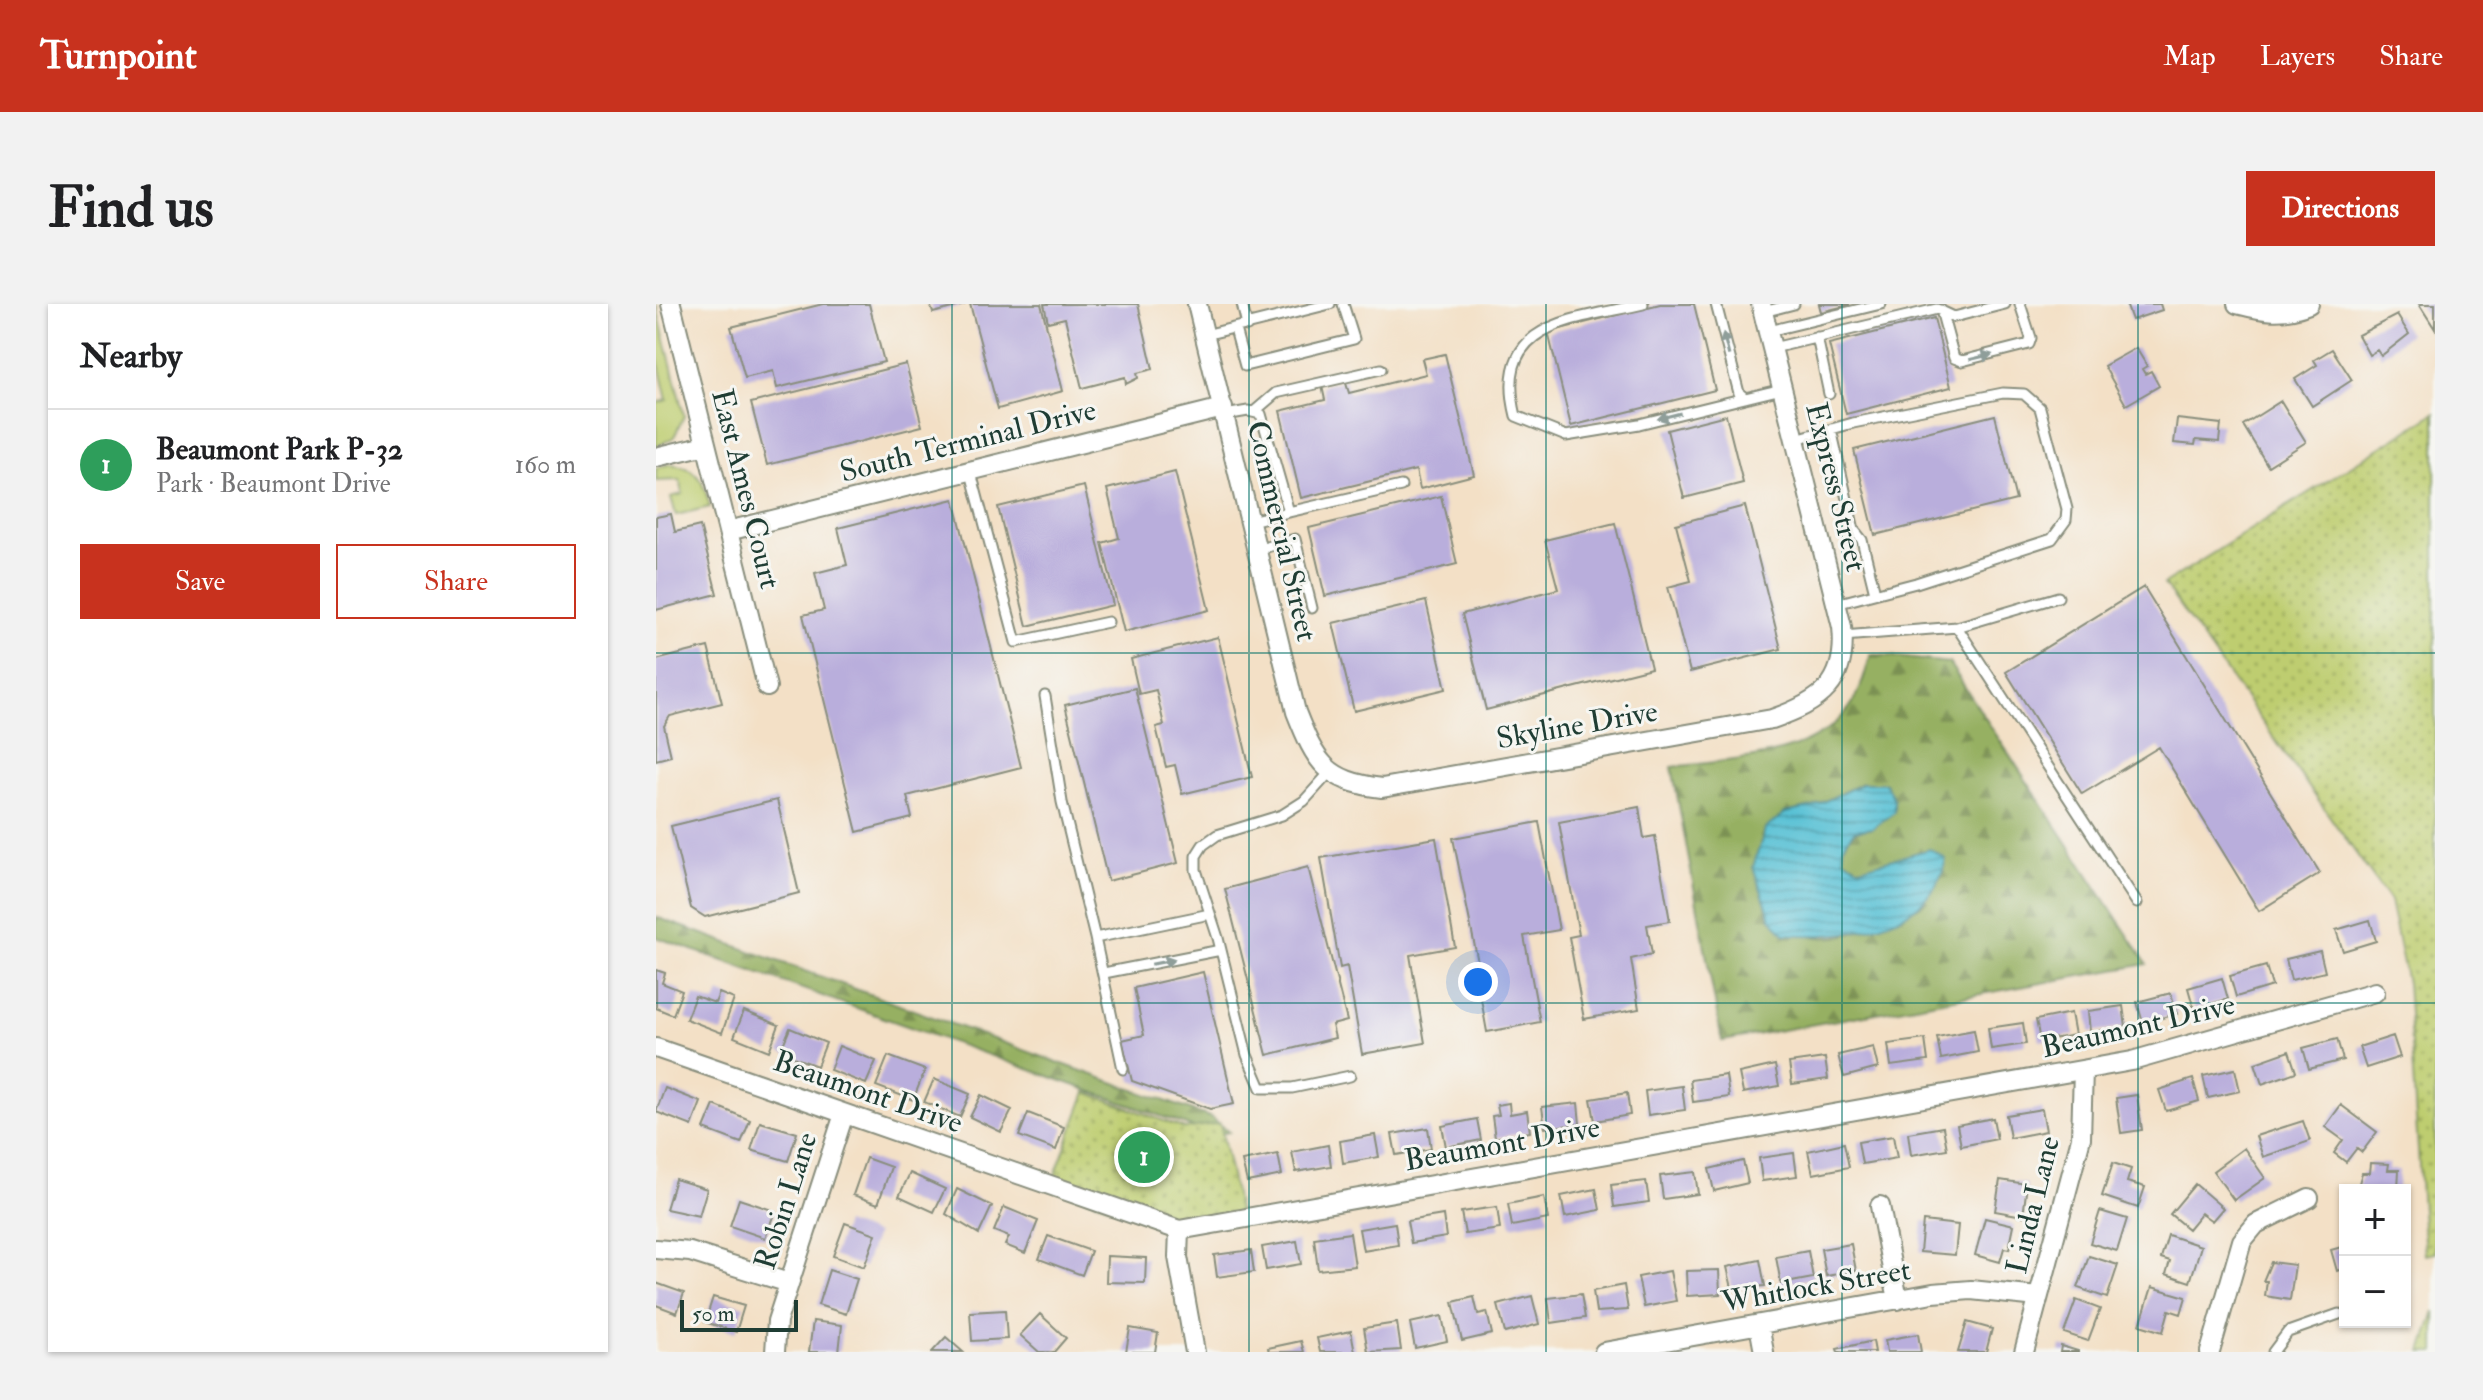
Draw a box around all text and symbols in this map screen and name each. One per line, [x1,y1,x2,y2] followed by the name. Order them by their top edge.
[40,32,197,80] text: Turnpoint
[2163,39,2216,74] text: Map
[2260,39,2335,74] text: Layers
[2379,39,2443,74] text: Share
[2246,171,2435,246] button: Directions
[48,173,214,244] text: Find us
[1720,331,1732,356] one-way arrow
[80,335,182,378] text: Nearby
[1969,350,1994,363] one-way arrow
[703,385,789,593] street label: East Ames Court
[836,391,1100,491] street label: South Terminal Drive
[1797,399,1875,576] street label: Express Street
[1657,411,1682,423] one-way arrow
[1239,417,1325,645] street label: Commercial Street
[156,431,403,468] text: Beaumont Park P-32
[101,449,111,481] text: 1
[515,449,576,481] text: 160 m
[156,468,391,500] text: Park · Beaumont Drive
[80,544,320,619] button: Save
[336,544,576,619] button: Share
[1494,693,1660,757] street label: Skyline Drive
[1150,955,1175,967] one-way arrow
[1458,962,1498,1002] your location
[2038,986,2238,1066] street label: Beaumont Drive
[769,1042,967,1142] street label: Beaumont Drive
[1401,1109,1603,1179] street label: Beaumont Drive
[1118,1127,1170,1187] pin: 1
[746,1128,826,1274] street label: Robin Lane
[1998,1132,2068,1278] street label: Linda Lane
[2339,1184,2411,1328] map controls
[2339,1184,2411,1256] button: +
[1718,1251,1914,1321] street label: Whitlock Street
[2339,1256,2411,1328] button: −
[680,1296,798,1332] scale bar
[692,1300,734,1328] text: 50 m

